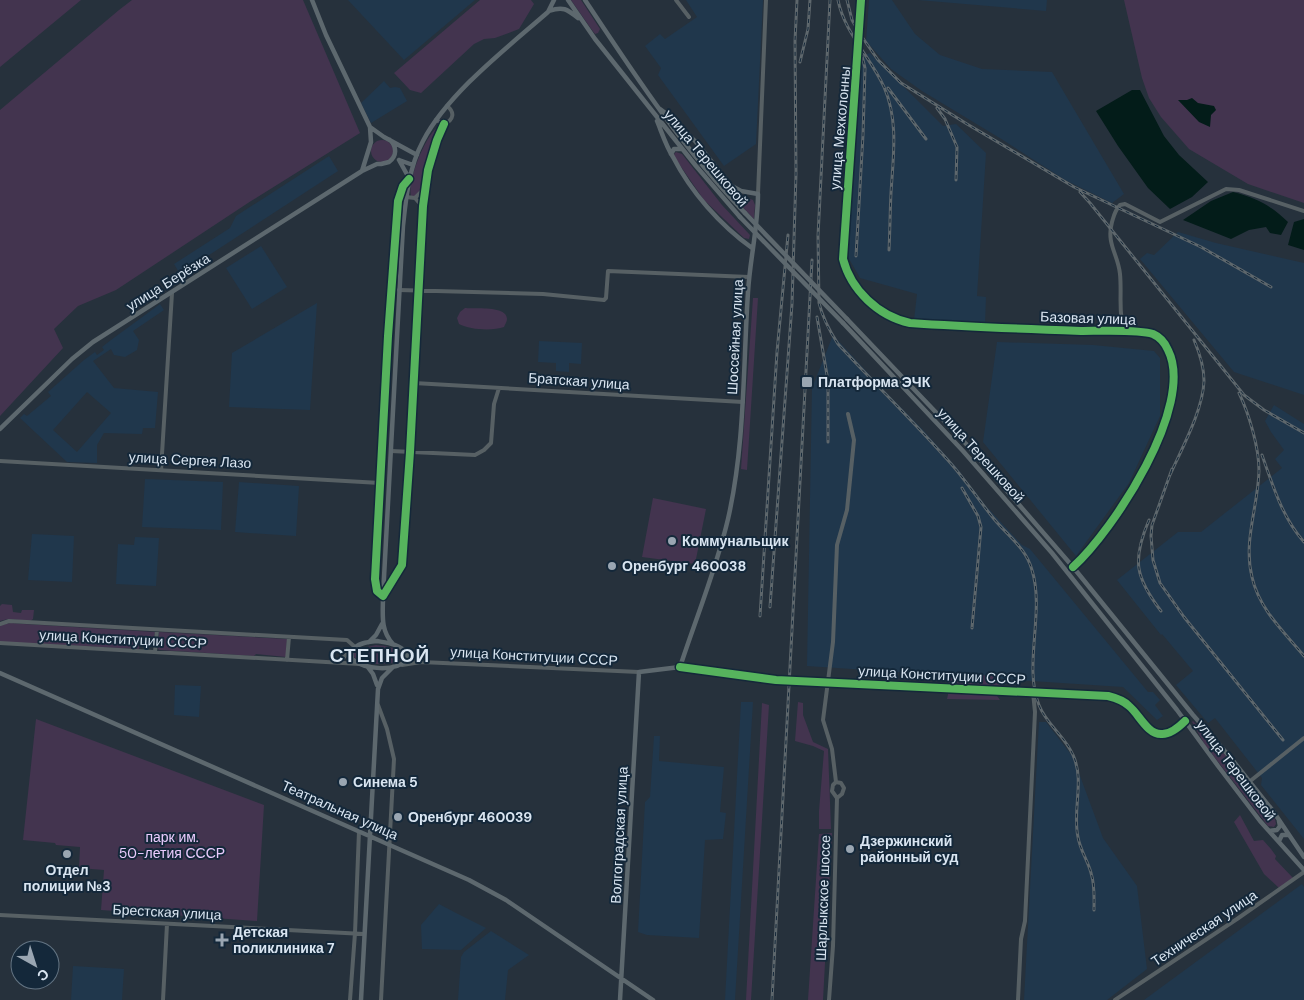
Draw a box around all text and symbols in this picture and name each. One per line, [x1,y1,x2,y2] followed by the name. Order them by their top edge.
[826,65,854,191] street label: улица Мехколонны
[660,106,752,210] street label: улица Терешковой
[123,249,213,315] street label: улица Берёзка
[723,279,747,395] street label: Шоссейная улица
[1040,307,1136,329] street label: Базовая улица
[528,368,631,394] street label: Братская улица
[818,373,931,391] place label: Платформа ЭЧК
[800,375,814,389] marker: Платформа ЭЧК
[934,404,1028,506] street label: улица Терешковой
[128,448,252,472] street label: улица Сергея Лазо
[682,532,789,550] place label: Коммунальщик
[666,535,678,547] marker: Коммунальщик
[622,557,747,575] place label: Оренбург 460038
[606,560,618,572] marker: Оренбург 460038
[39,626,207,652] street label: улица Конституции СССР
[330,643,430,668] district label: СТЕПНОЙ
[450,643,618,669] street label: улица Конституции СССР
[858,662,1026,688] street label: улица Конституции СССР
[1192,716,1280,824] street label: улица Терешковой
[606,766,632,904] street label: Волгоградская улица
[353,773,418,791] place label: Синема 5
[279,776,401,844] street label: Театральная улица
[337,776,349,788] marker: Синема 5
[408,808,532,826] place label: Оренбург 460039
[392,811,404,823] marker: Оренбург 460039
[119,828,225,862] park label: парк им. 50-летия СССР
[860,832,958,866] place label: Дзержинский районный суд
[812,835,834,961] street label: Шарлыкское шоссе
[844,843,856,855] marker: Дзержинский районный суд
[61,848,73,860] marker: Отдел полиции №3
[23,861,111,895] place label: Отдел полиции №3
[1148,886,1261,970] street label: Техническая улица
[112,900,222,924] street label: Брестская улица
[233,923,335,957] place label: Детская поликлиника 7
[215,933,229,947] marker: Детская поликлиника 7
[10,940,60,990] north arrow
[34,965,53,985] text: С

